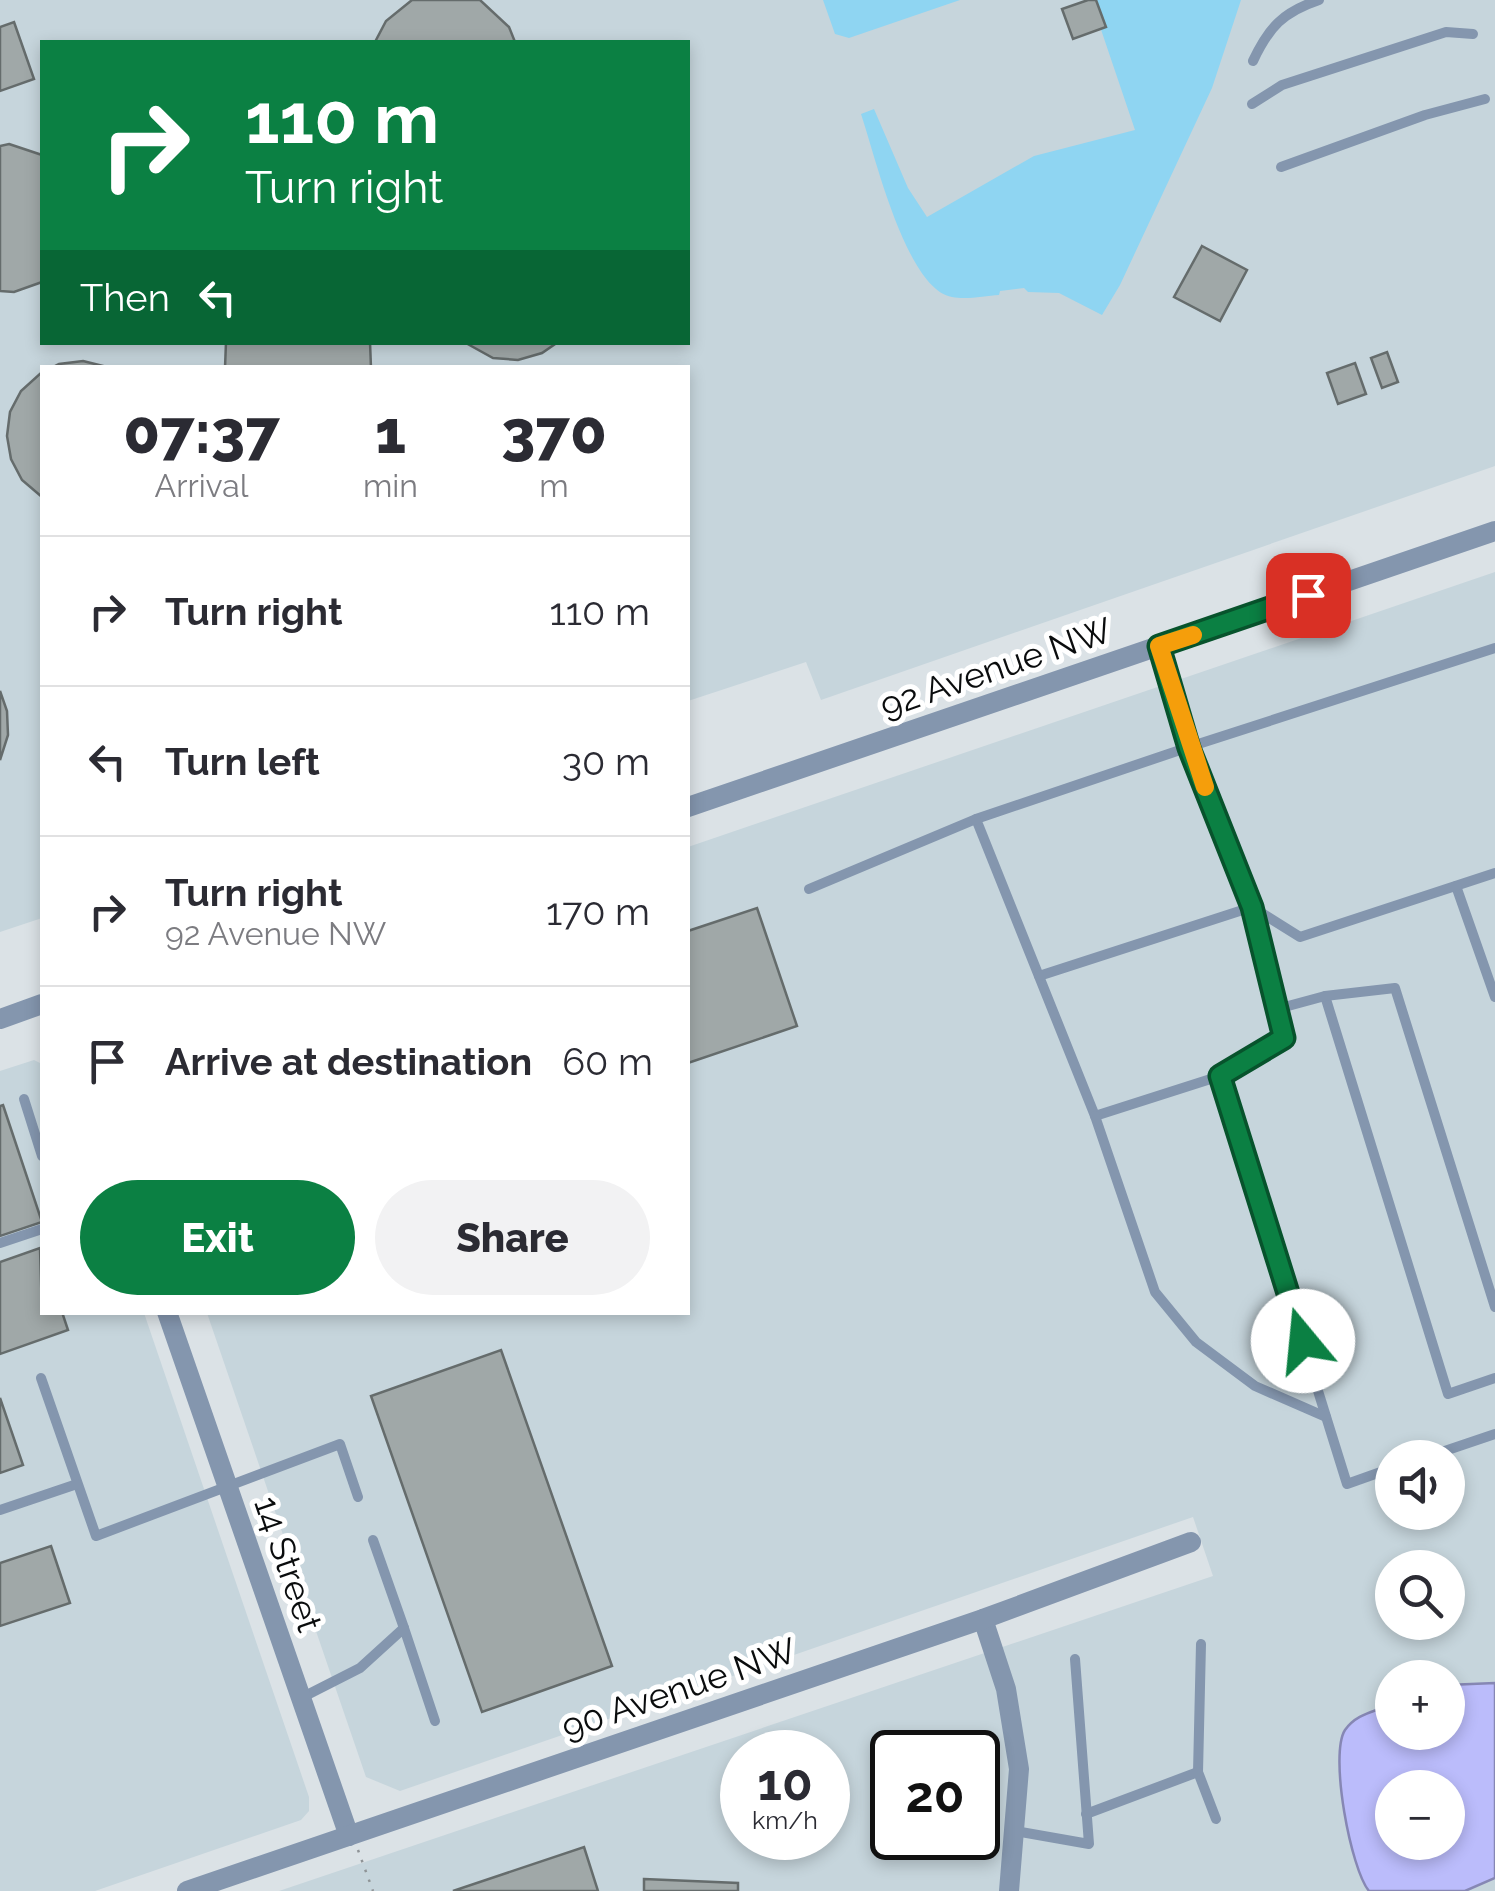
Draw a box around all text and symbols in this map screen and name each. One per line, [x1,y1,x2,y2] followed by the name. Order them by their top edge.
[245,77,439,159] text: 110 m
[80,80,210,210] icon: right
[245,161,443,214] text: Turn right
[190,270,245,325] icon: left
[80,275,170,320] text: Then
[123,397,280,467] text: 07:37
[375,397,406,467] text: 1
[501,397,607,467] text: 370
[155,467,248,504] text: Arrival
[363,467,418,504] text: min
[539,467,569,504] text: m
[1266,553,1351,638] pin
[1281,568,1336,623] icon: arrive
[80,584,135,639] icon: right
[165,589,342,634] text: Turn right
[550,589,650,634] text: 110 m
[875,609,1117,726] street label: 92 Avenue NW
[80,734,135,789] icon: left
[165,739,320,784] text: Turn left
[562,739,650,784] text: 30 m
[165,870,342,915] text: Turn right
[80,884,135,939] icon: right
[546,889,650,934] text: 170 m
[165,915,386,952] text: 92 Avenue NW
[80,1034,135,1089] icon: arrive
[165,1039,532,1084] text: Arrive at destination
[562,1039,653,1084] text: 60 m
[80,1180,355,1295] button: Exit
[375,1180,650,1295] button: Share
[1251,1289,1355,1393] position arrow
[1375,1440,1465,1860] map controls
[1375,1440,1465,1530] button: sound
[246,1491,331,1637] street label: 14 Street
[1375,1550,1465,1640] button: search
[556,1629,802,1748] street label: 90 Avenue NW
[1375,1660,1465,1750] button: +
[870,1730,1000,1860] speed limit sign: 20
[757,1753,813,1812] text: 10
[1375,1770,1465,1860] button: −
[752,1805,818,1835] text: km/h

